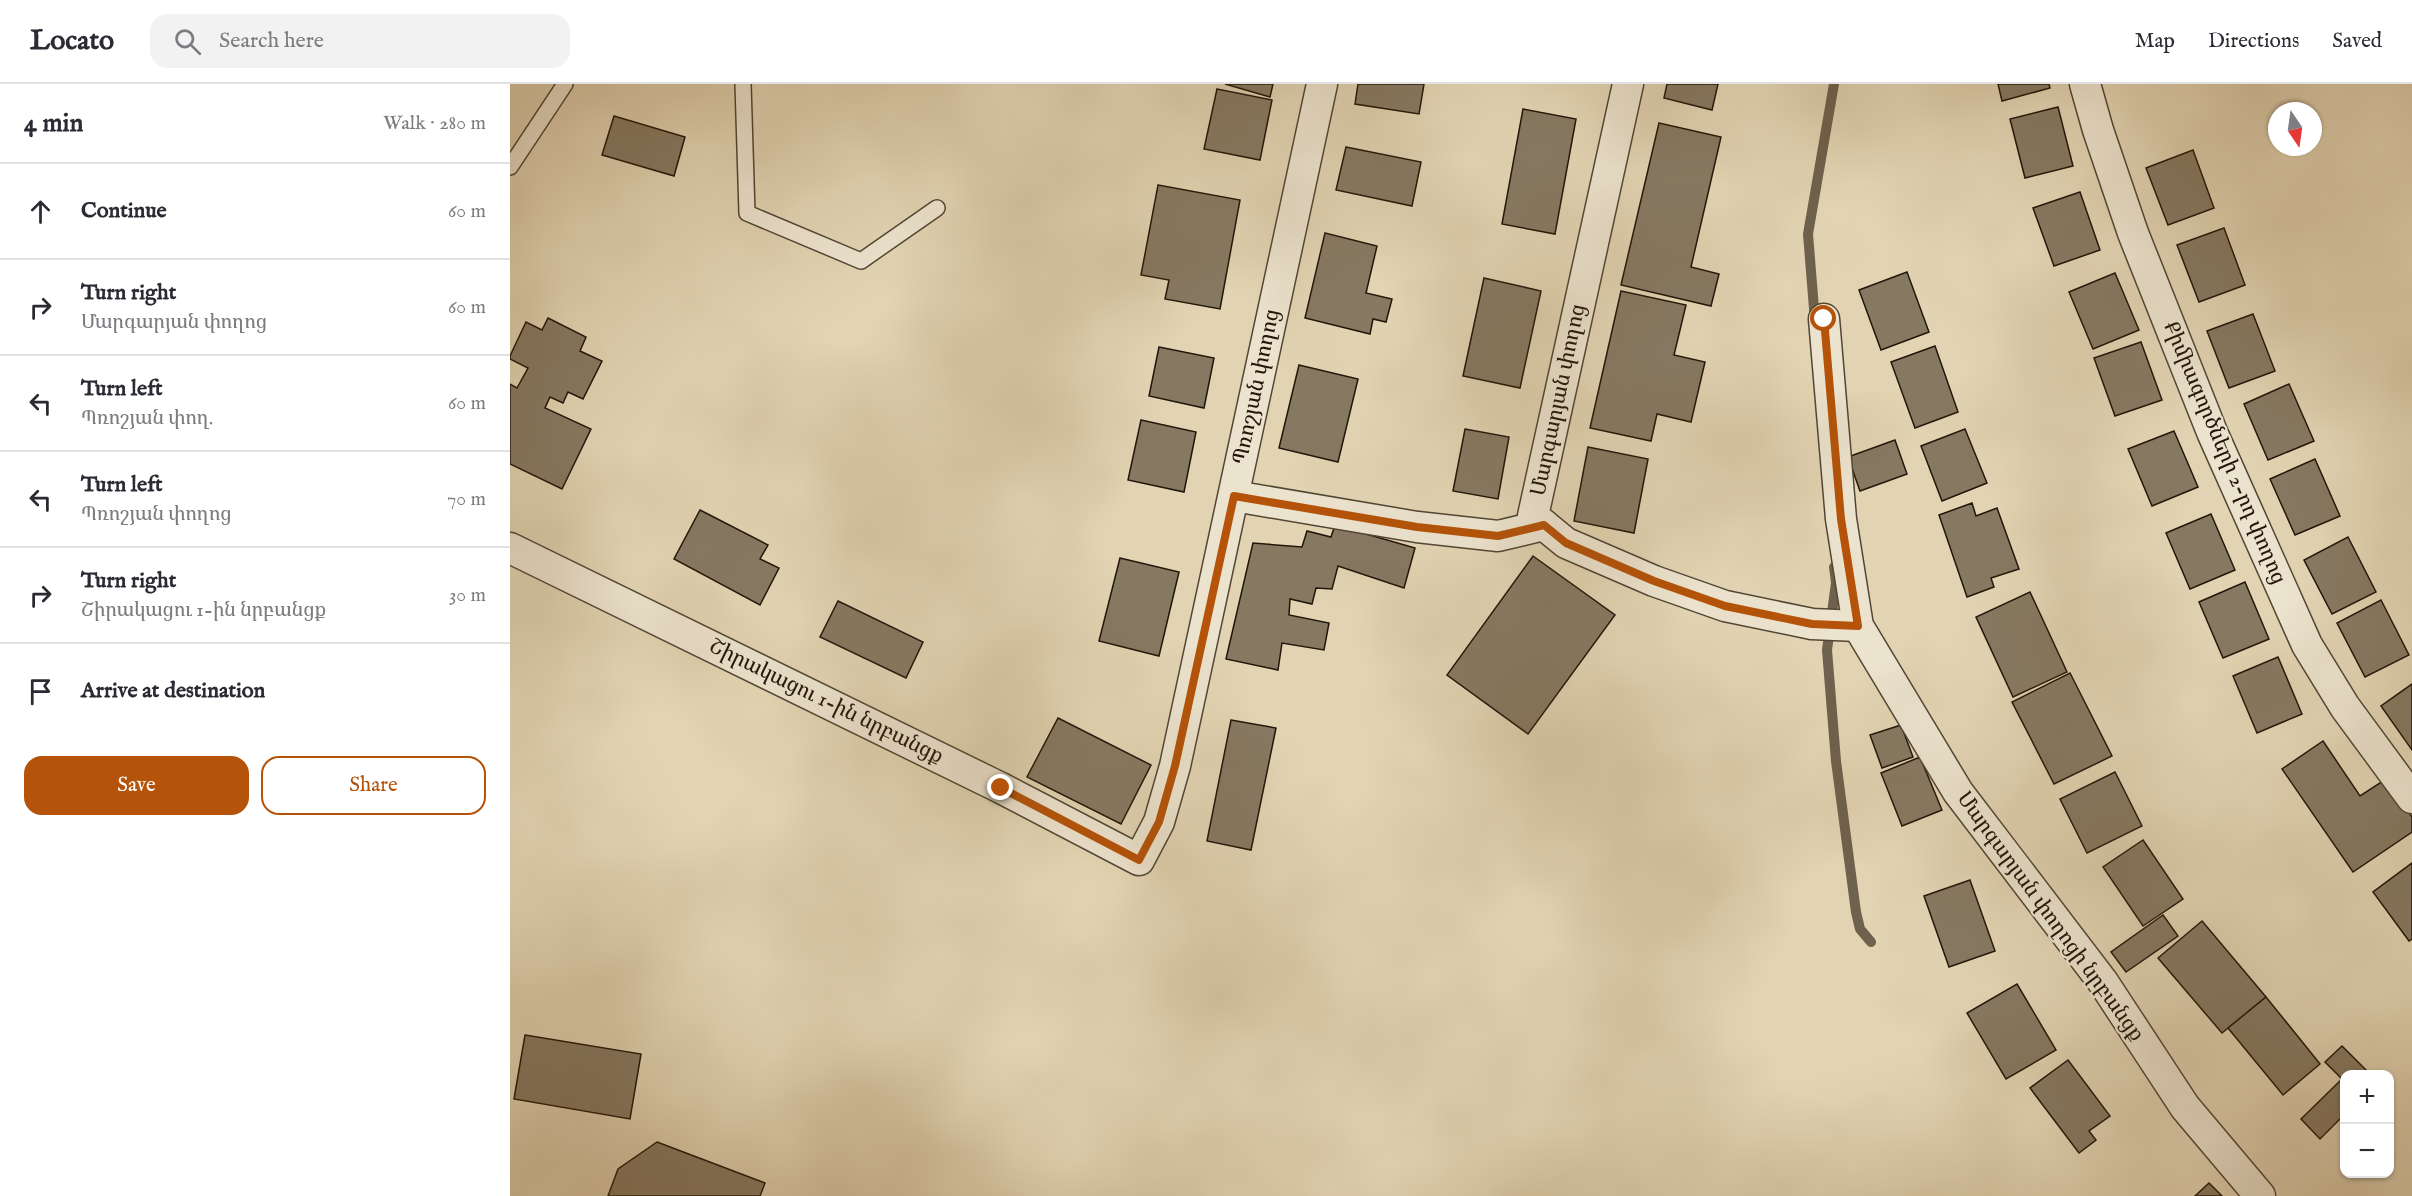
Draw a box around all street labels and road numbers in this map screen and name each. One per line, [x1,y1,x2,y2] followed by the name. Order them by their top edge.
[1525,302,1593,498] street label: Մարգարյան փողոց
[1227,307,1287,467] street label: Պռոշյան փողոց
[2156,318,2292,588] street label: Քիմիագործների 2-րդ փողոց
[704,633,948,771] street label: Շիրակացու 1-ին նրբանցք
[1950,787,2150,1047] street label: Մարգարյան փողոցի նրբանցք

